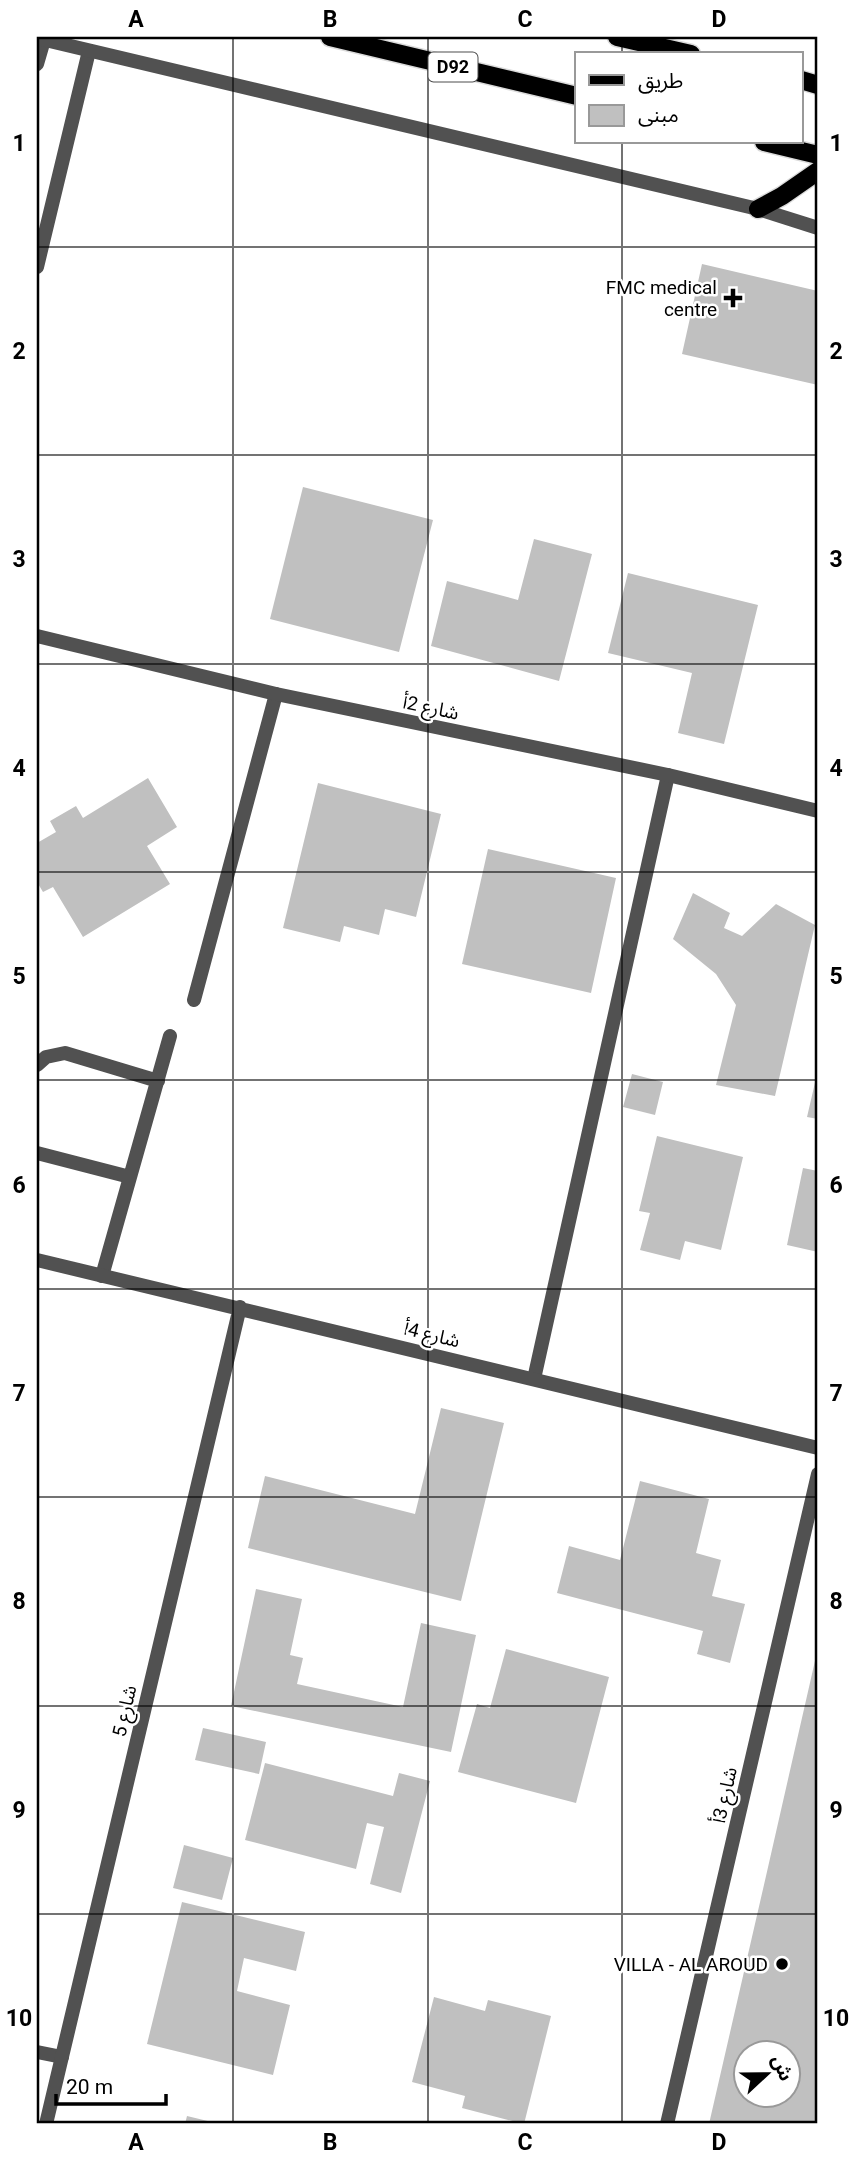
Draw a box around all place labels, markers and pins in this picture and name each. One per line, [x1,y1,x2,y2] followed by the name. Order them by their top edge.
[606,276,717,321] place label: FMC medical centre
[723,288,743,308] marker: FMC medical centre
[614,1953,768,1976] place label: VILLA - AL AROUD
[774,1956,790,1972] marker: VILLA - AL AROUD

